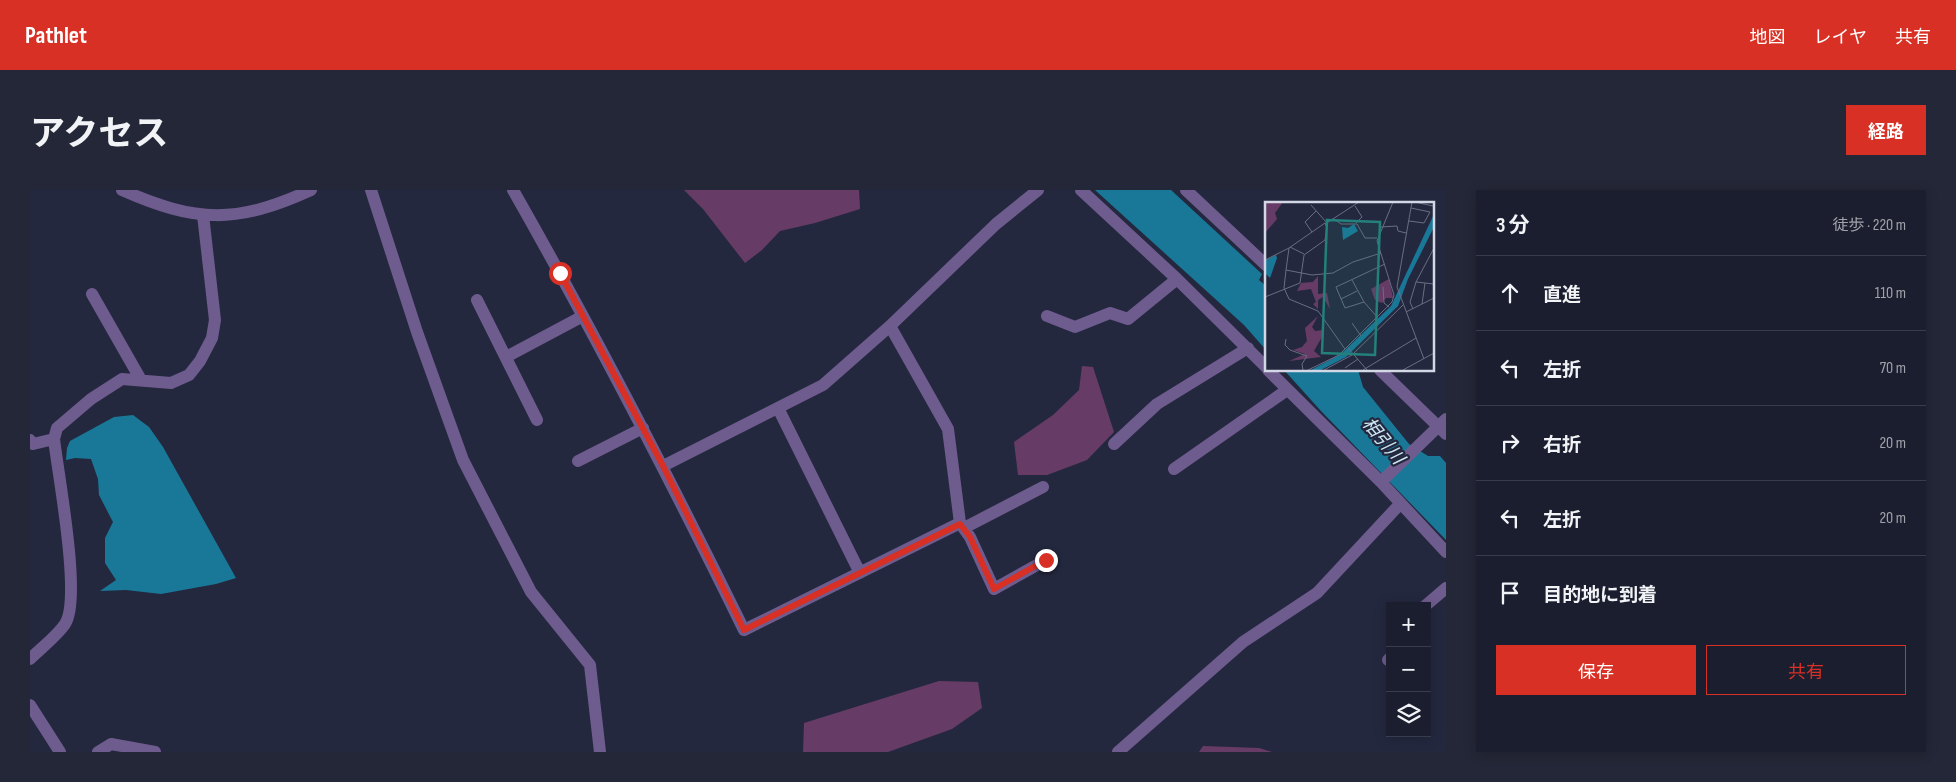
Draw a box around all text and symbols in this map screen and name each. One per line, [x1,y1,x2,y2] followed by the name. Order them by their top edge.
[25,21,87,50] text: Pathlet
[1750,27,1786,48] text: 地図
[1814,27,1867,48] text: レイヤ
[1895,27,1931,48] text: 共有
[1846,105,1926,155] button: 経路
[30,113,168,156] text: アクセス
[1265,202,1434,371] inset map
[1496,213,1530,238] text: 3 分
[1833,216,1906,235] text: 徒歩 · 220 m
[549,262,572,285] route start
[1496,279,1524,307] icon: ahead
[1543,284,1581,307] text: 直進
[1875,284,1906,303] text: 110 m
[1496,354,1524,382] icon: left
[1543,359,1581,382] text: 左折
[1880,359,1906,378] text: 70 m
[1358,414,1410,470] water label: 相引川
[1496,429,1524,457] icon: right
[1543,434,1581,457] text: 右折
[1879,434,1906,453] text: 20 m
[1496,504,1524,532] icon: left
[1543,509,1581,532] text: 左折
[1879,509,1906,528] text: 20 m
[1035,549,1058,572] route end
[1496,579,1524,607] icon: arrive
[1543,584,1657,607] text: 目的地に到着
[1386,602,1431,737] map controls
[1386,602,1431,647] button: +
[1496,645,1696,695] button: 保存
[1706,645,1906,695] button: 共有
[1386,647,1431,692] button: −
[1386,692,1431,737] button: layers

